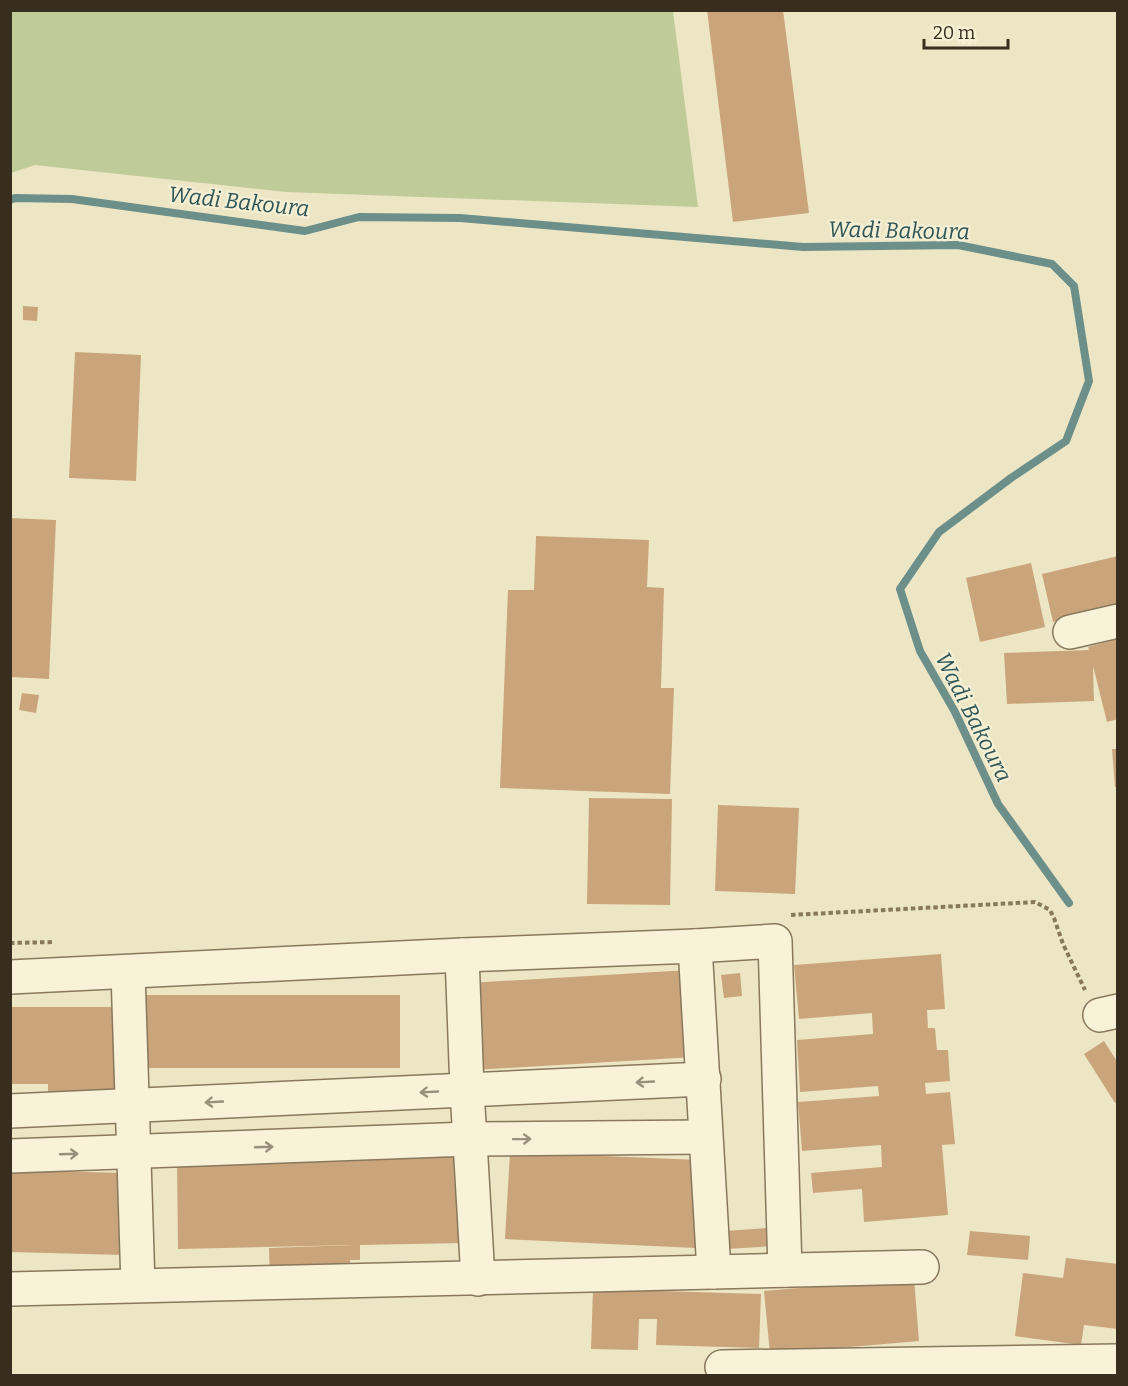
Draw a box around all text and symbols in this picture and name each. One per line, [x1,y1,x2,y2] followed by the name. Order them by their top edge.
[924,12,1008,50] scale bar
[933,22,975,44] text: 20 m
[167,181,311,222] water label: Wadi Bakoura
[828,216,970,245] water label: Wadi Bakoura
[929,648,1018,786] water label: Wadi Bakoura
[636,1076,656,1087] one-way arrow
[420,1086,440,1097] one-way arrow
[204,1096,224,1107] one-way arrow
[511,1133,531,1144] one-way arrow
[253,1141,273,1152] one-way arrow
[58,1148,78,1159] one-way arrow

